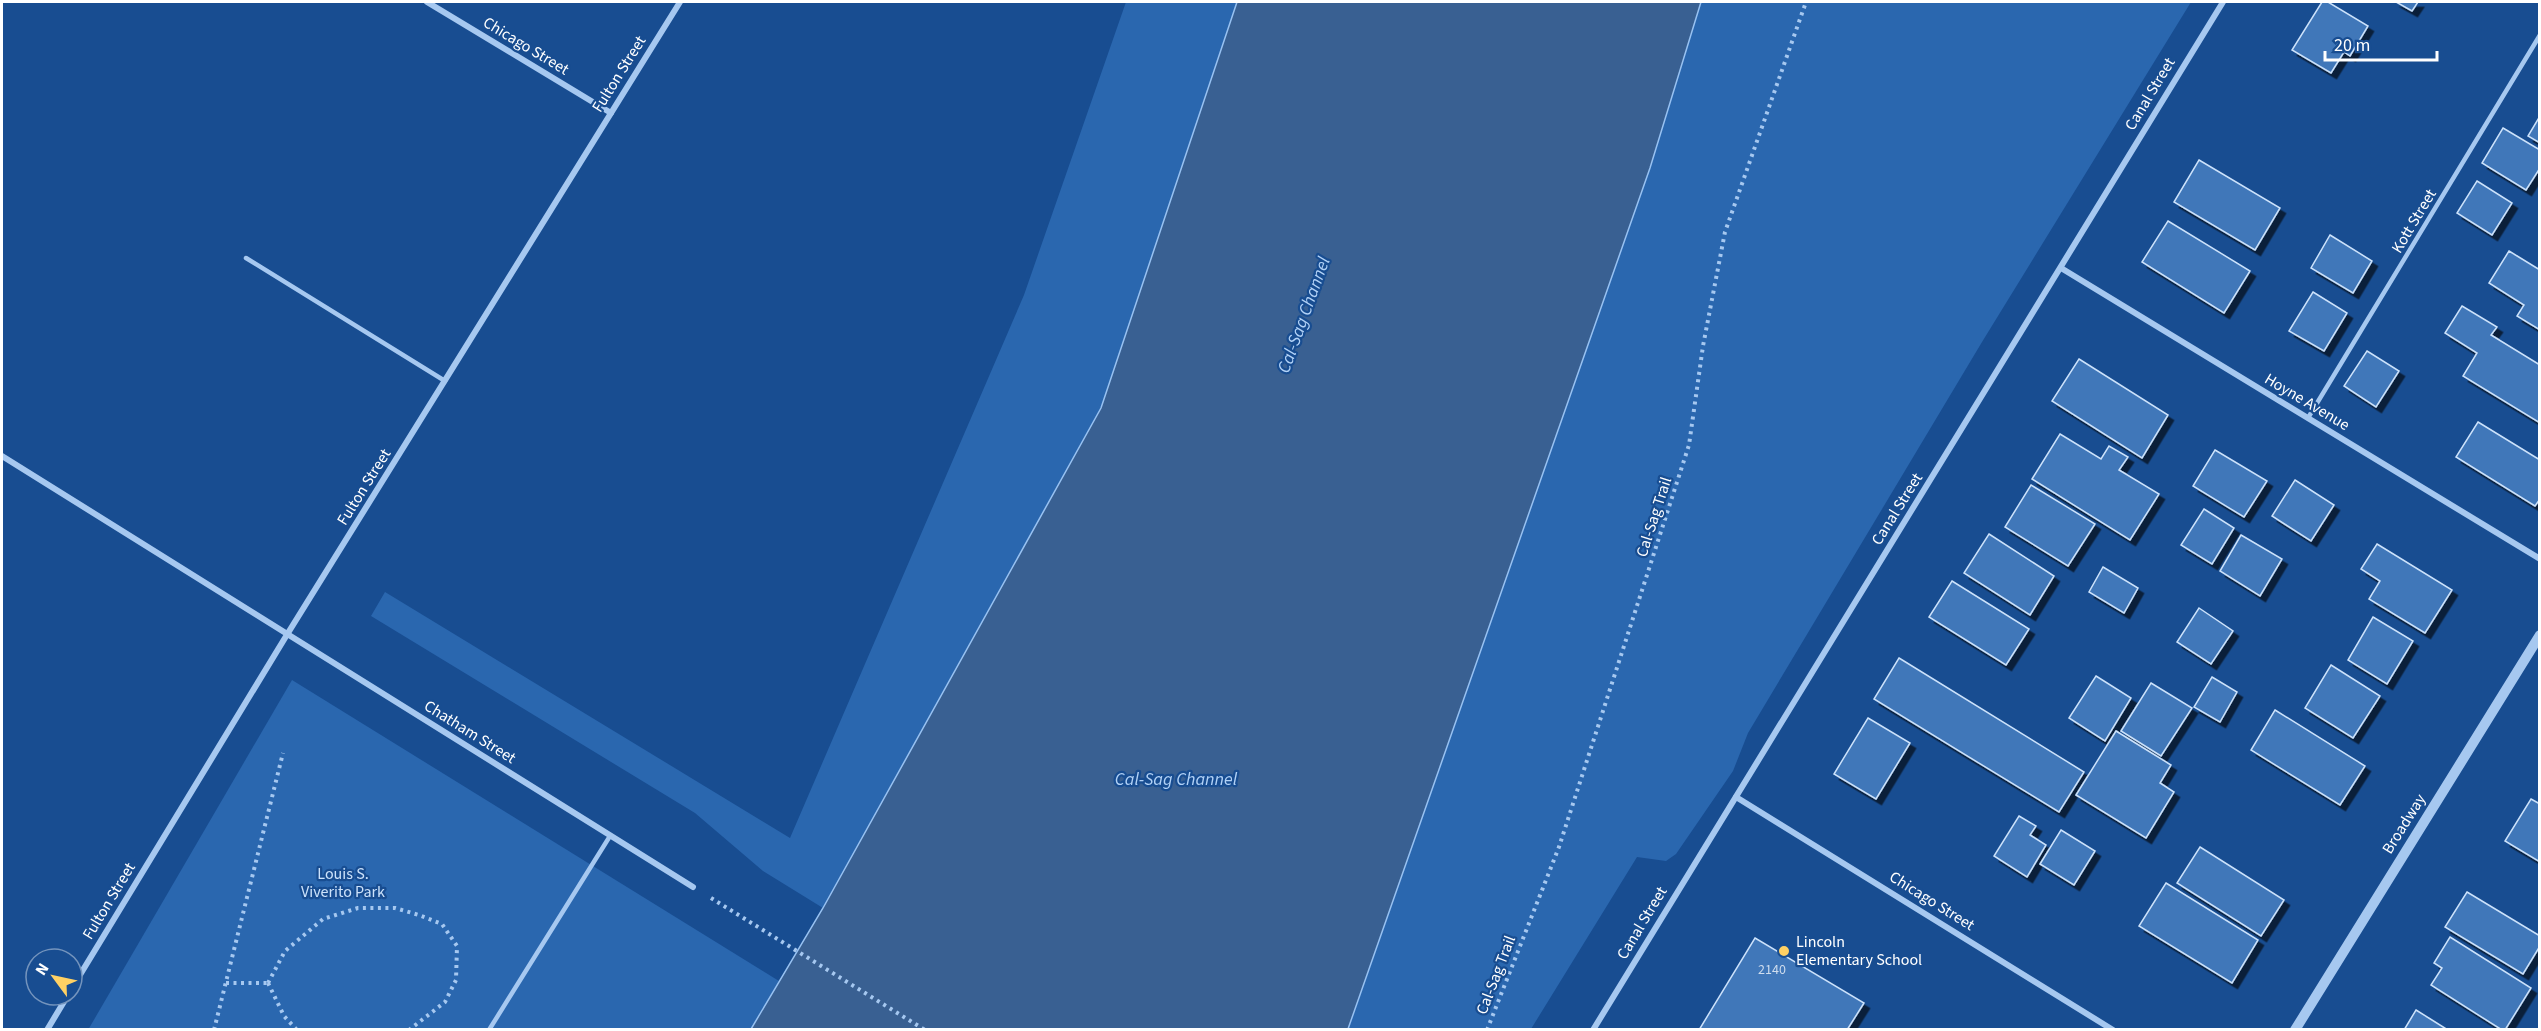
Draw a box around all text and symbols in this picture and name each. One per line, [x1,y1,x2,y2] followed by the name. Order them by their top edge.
[479,12,574,81] street label: Chicago Street
[2325,24,2438,62] scale bar
[587,31,652,116] street label: Fulton Street
[2334,33,2370,58] text: 20 m
[2120,53,2181,135] street label: Canal Street
[2386,184,2442,257] street label: Kott Street
[1271,253,1337,377] water label: Cal-Sag Channel
[2260,368,2354,436] street label: Hoyne Avenue
[332,444,397,529] street label: Fulton Street
[1866,468,1928,549] street label: Canal Street
[1631,474,1677,560] street label: Cal-Sag Trail
[420,695,521,769] street label: Chatham Street
[1115,767,1238,792] water label: Cal-Sag Channel
[2377,789,2431,858] street label: Broadway
[77,858,141,944] street label: Fulton Street
[301,863,385,903] park label: Louis S. Viverito Park
[1885,866,1979,936] street label: Chicago Street
[1612,882,1673,964] street label: Canal Street
[1796,931,1922,971] place label: Lincoln Elementary School
[1471,932,1521,1018] street label: Cal-Sag Trail
[1777,944,1791,958] marker: Lincoln Elementary School
[24,947,84,1007] north arrow
[30,959,54,980] text: N
[1758,960,1786,980] house number: 2140

